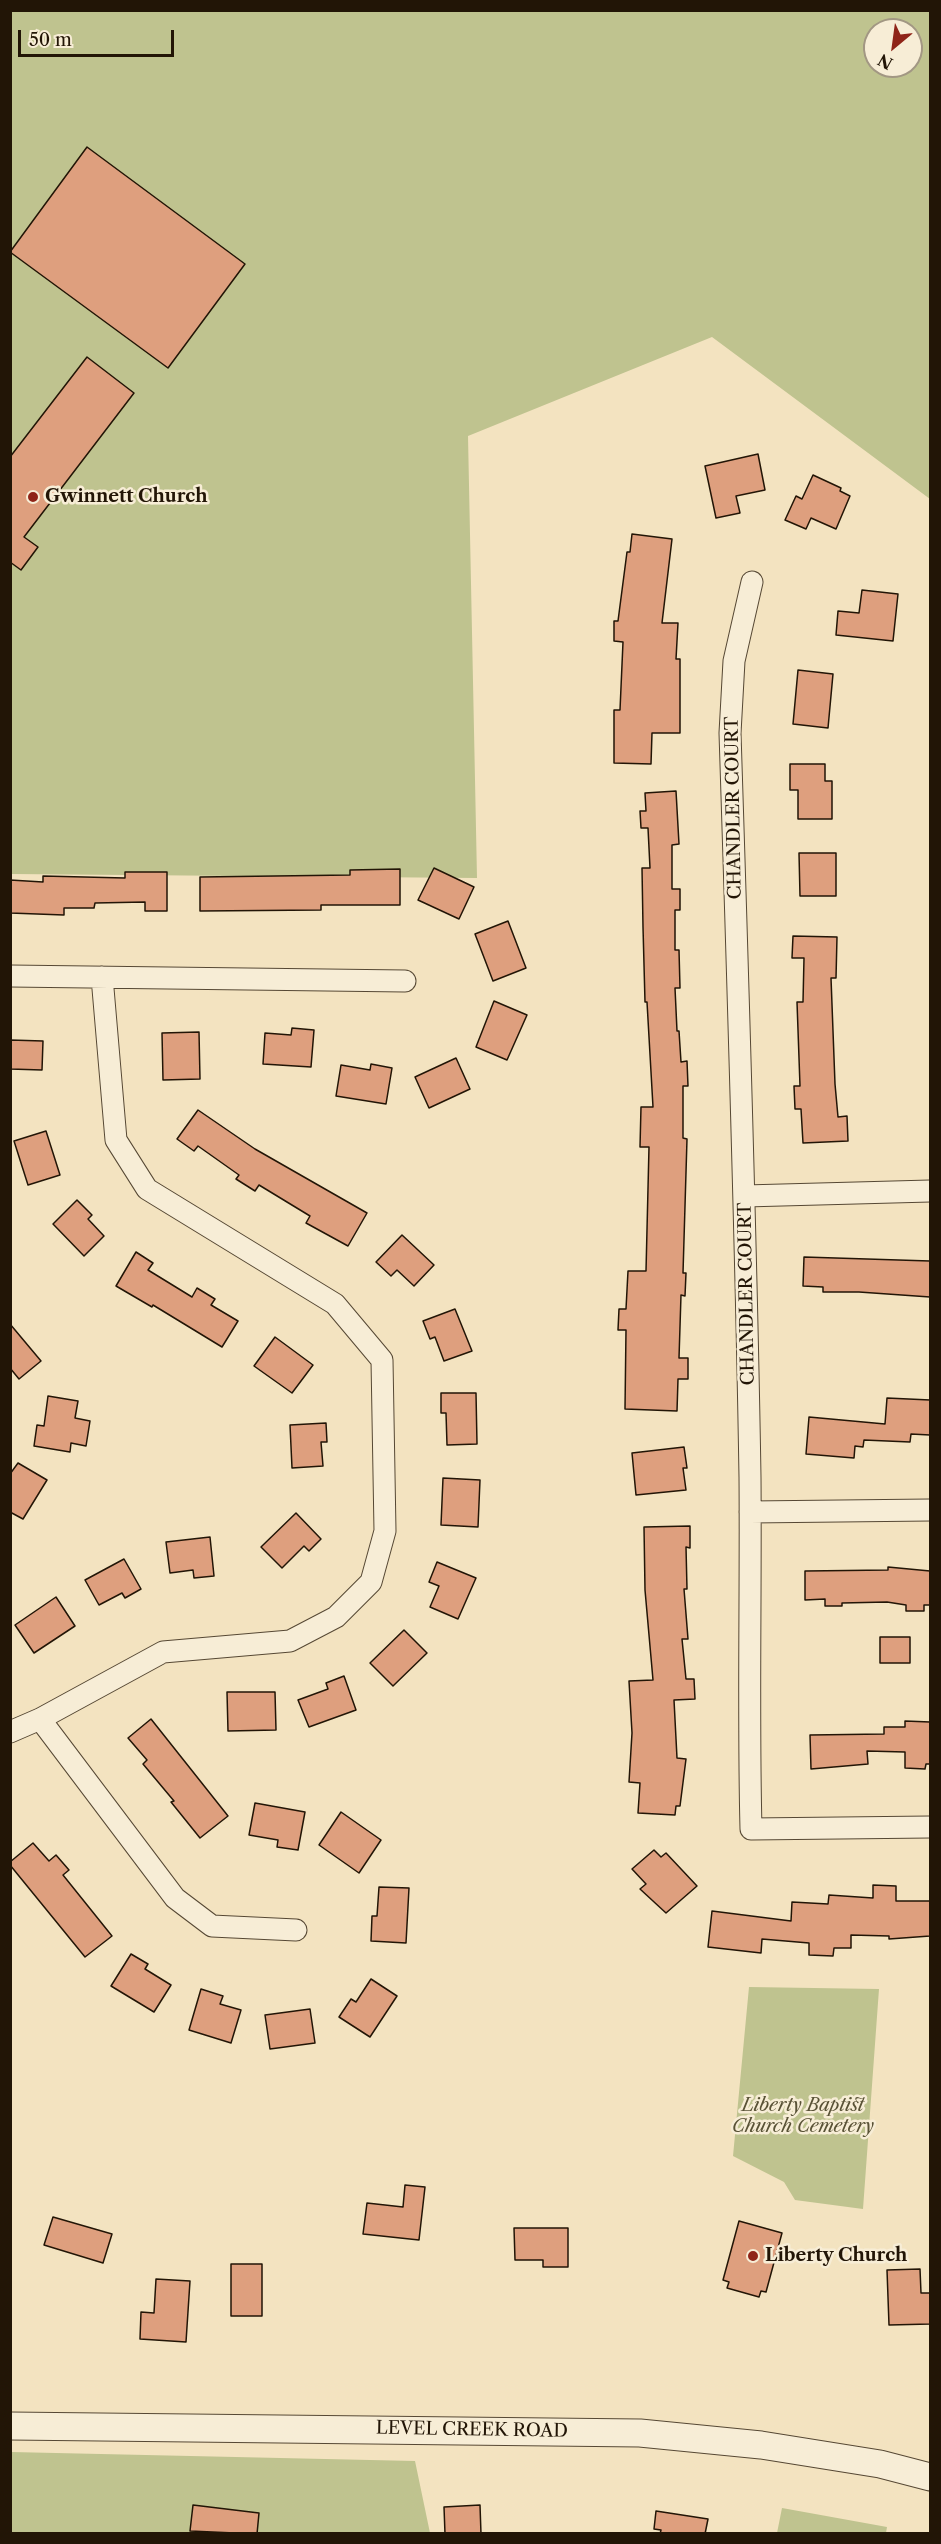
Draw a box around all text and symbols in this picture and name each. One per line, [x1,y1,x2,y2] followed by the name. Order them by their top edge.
[21,18,177,56] scale bar
[863,18,923,78] north arrow
[29,29,72,51] text: 50 m
[874,50,896,74] text: N
[45,486,208,508] place label: Gwinnett Church
[26,490,40,504] marker: Gwinnett Church
[722,716,746,900] street label: CHANDLER COURT
[735,1202,759,1386] street label: CHANDLER COURT
[732,2095,874,2138] park label: Liberty Baptist Church Cemetery
[765,2245,907,2267] place label: Liberty Church
[746,2249,760,2263] marker: Liberty Church
[376,2418,568,2442] street label: LEVEL CREEK ROAD

